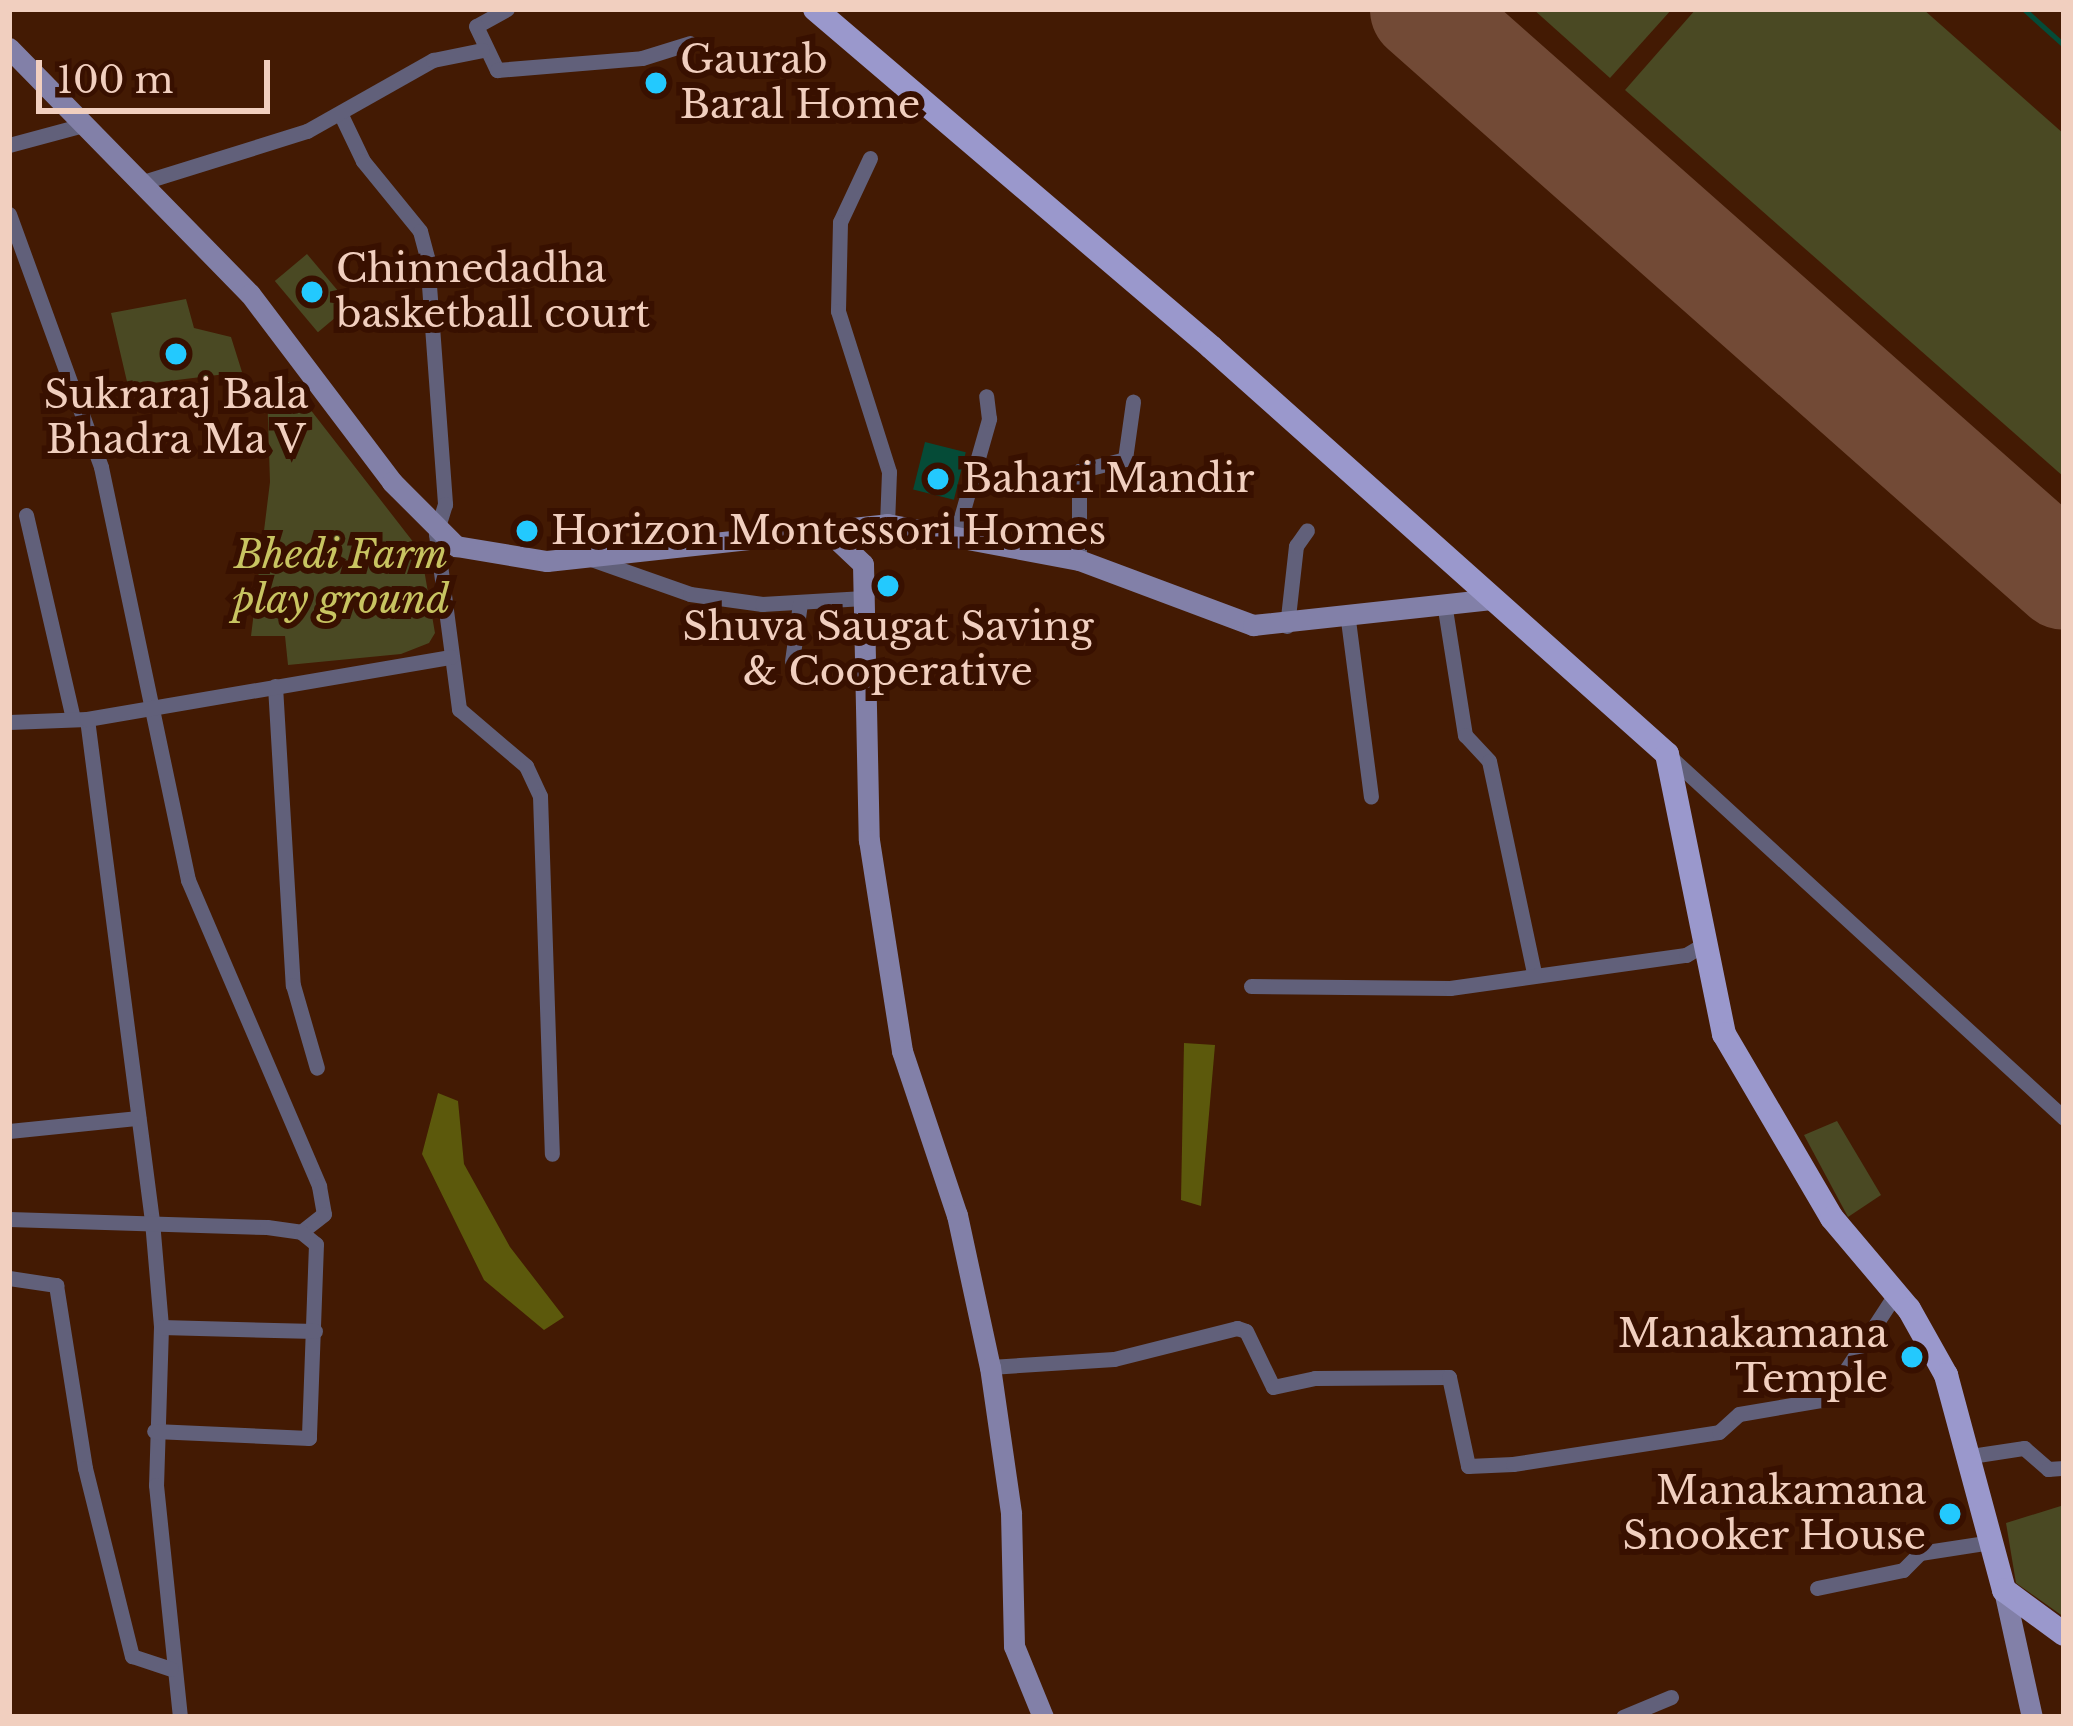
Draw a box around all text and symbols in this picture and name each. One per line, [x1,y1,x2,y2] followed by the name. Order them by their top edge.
[42,36,276,110] scale bar
[680,38,920,129] place label: Gaurab Baral Home
[57,58,173,103] text: 100 m
[643,70,669,96] marker: Gaurab Baral Home
[336,247,650,338] place label: Chinnedadha basketball court
[299,279,325,305] marker: Chinnedadha basketball court
[163,341,189,367] marker: Sukraraj Bala Bhadra Ma V
[44,373,308,464] place label: Sukraraj Bala Bhadra Ma V
[962,456,1254,502] place label: Bahari Mandir
[925,466,951,492] marker: Bahari Mandir
[551,508,1106,554] place label: Horizon Montessori Homes
[514,518,540,544] marker: Horizon Montessori Homes
[232,533,450,624] park label: Bhedi Farm play ground
[875,573,901,599] marker: Shuva Saugat Saving & Cooperative
[682,605,1094,696] place label: Shuva Saugat Saving & Cooperative
[1618,1312,1888,1403] place label: Manakamana Temple
[1899,1344,1925,1370] marker: Manakamana Temple
[1622,1469,1926,1560] place label: Manakamana Snooker House
[1937,1501,1963,1527] marker: Manakamana Snooker House

